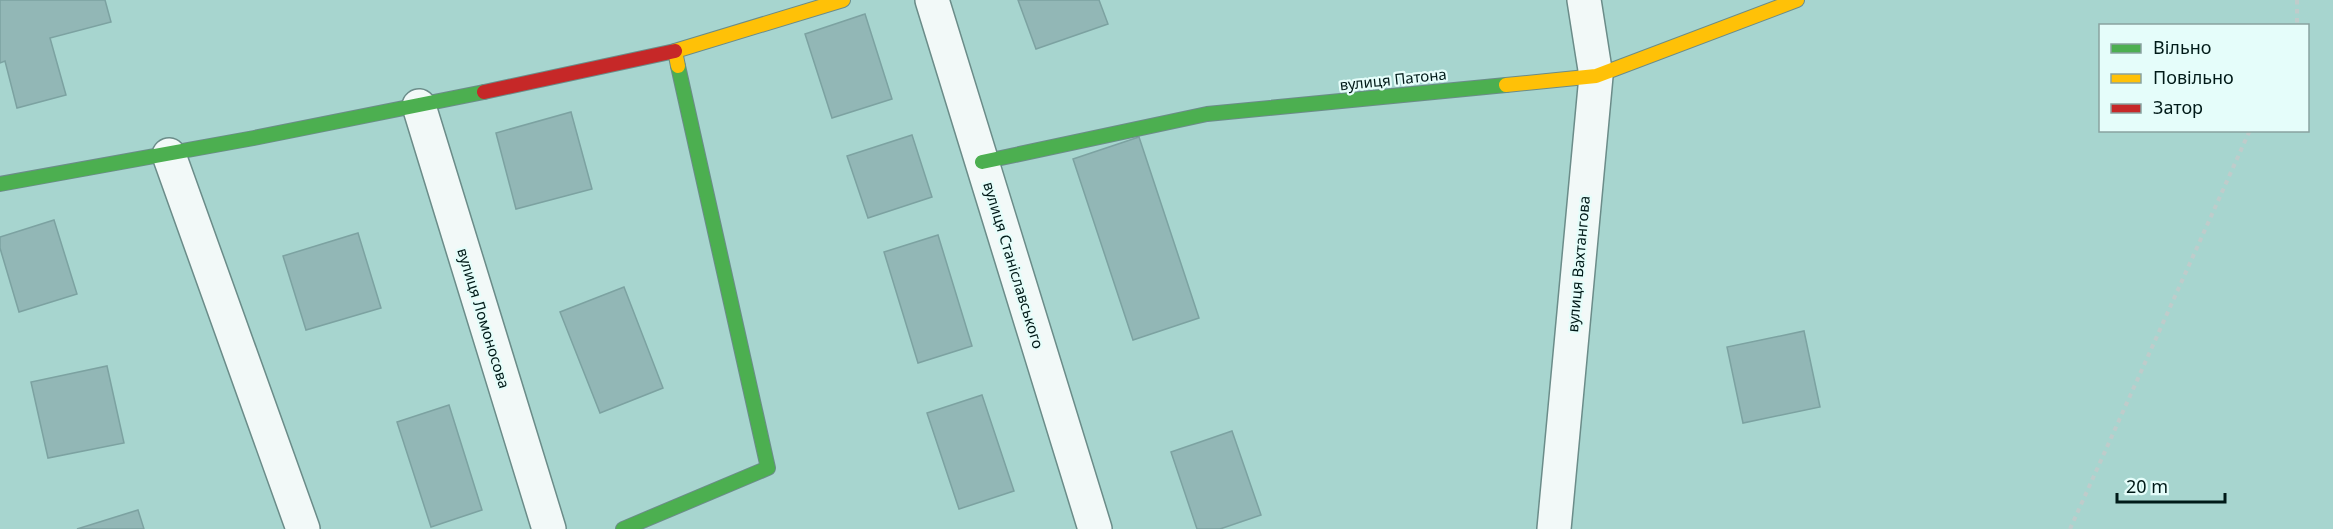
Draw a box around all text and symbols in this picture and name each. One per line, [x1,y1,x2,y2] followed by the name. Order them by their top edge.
[2099,24,2309,132] legend
[2153,35,2211,59] text: Вільно
[1338,63,1448,95] street label: вулиця Патона
[2153,65,2234,89] text: Повільно
[2153,95,2203,119] text: Затор
[979,179,1049,351] street label: вулиця Станіславського
[1562,195,1594,333] street label: вулиця Вахтангова
[453,245,515,391] street label: вулиця Ломоносова
[2117,466,2225,504] scale bar
[2126,474,2168,498] text: 20 m

